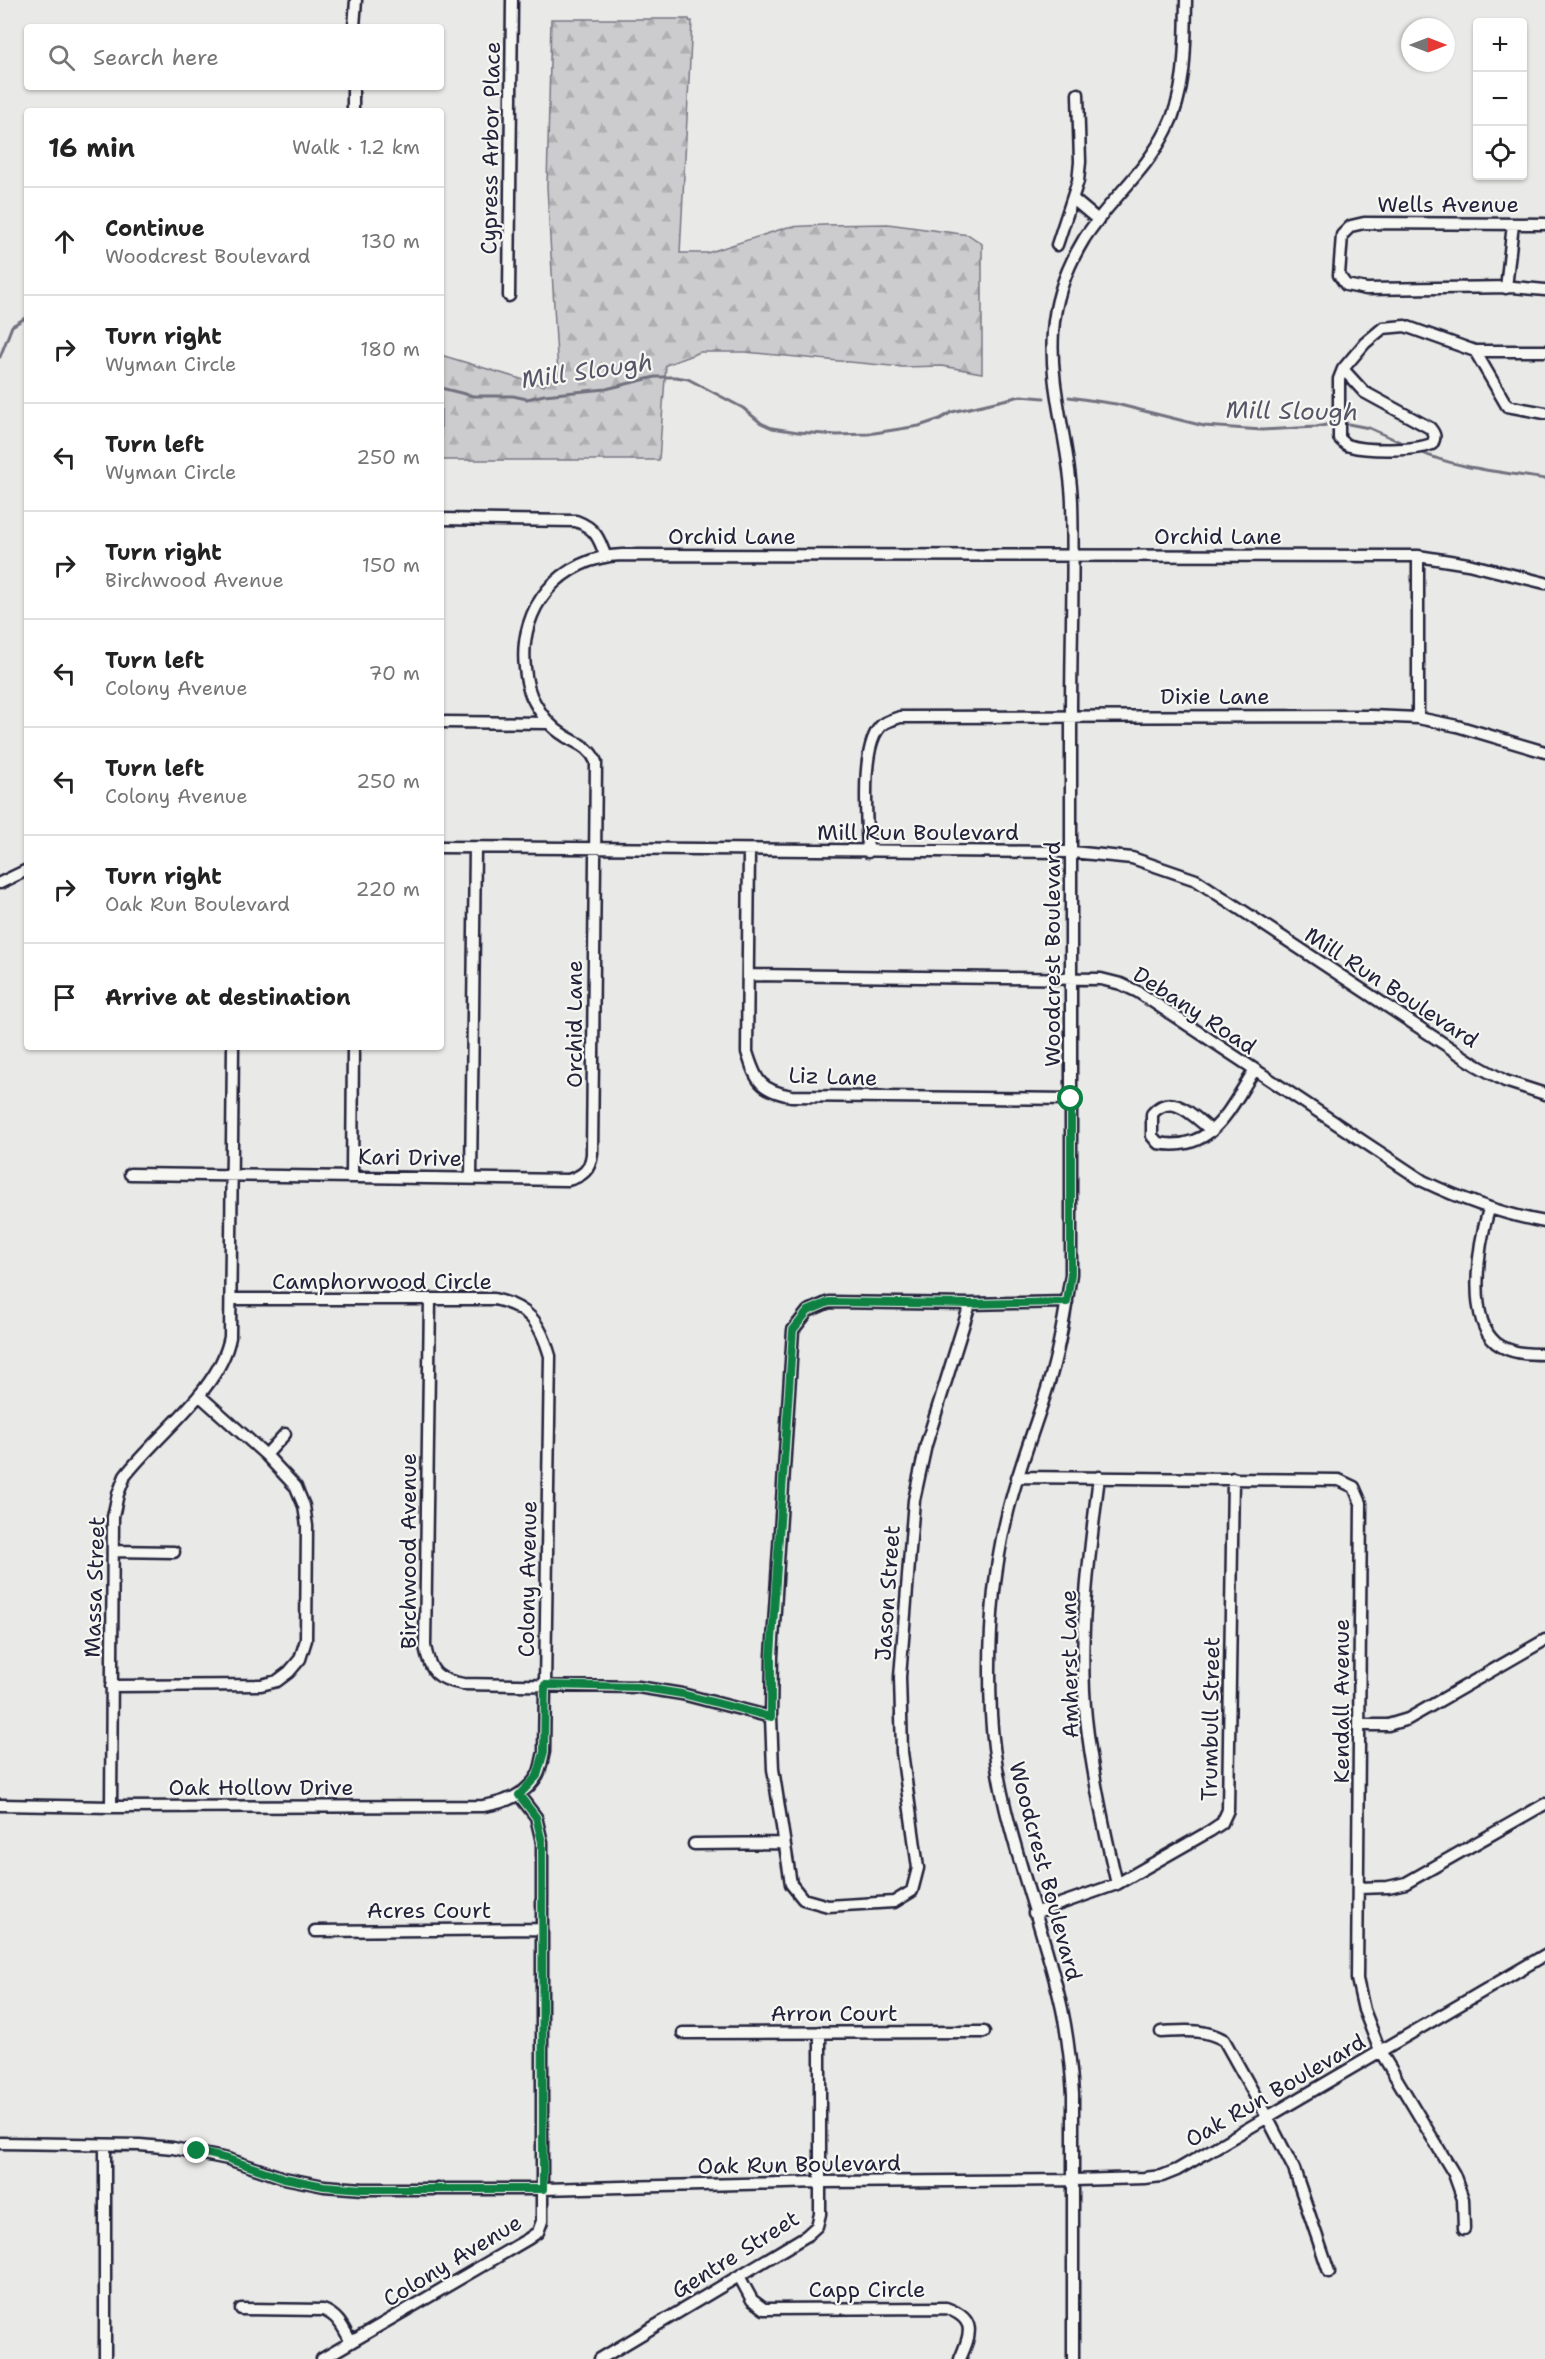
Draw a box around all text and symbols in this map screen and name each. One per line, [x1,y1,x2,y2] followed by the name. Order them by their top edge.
[1401,18,1455,72] north arrow
[1473,18,1527,180] map controls
[1473,18,1527,72] button: +
[24,24,444,90] search box
[45,41,78,74] icon: search
[474,41,507,255] street label: Cypress Arbor Place
[93,43,219,72] text: Search here
[1473,72,1527,126] button: −
[1473,126,1527,180] button: locate
[48,130,135,165] text: 16 min
[292,134,420,160] text: Walk · 1.2 km
[1377,190,1519,219] street label: Wells Avenue
[105,214,205,243] text: Continue
[48,225,81,258] icon: ahead
[361,228,420,254] text: 130 m
[105,243,310,269] text: Woodcrest Boulevard
[105,322,222,351] text: Turn right
[48,333,81,366] icon: right
[360,336,420,362] text: 180 m
[519,346,655,396] water label: Mill Slough
[105,351,236,377] text: Wyman Circle
[1225,394,1359,428] water label: Mill Slough
[105,430,204,459] text: Turn left
[48,441,81,474] icon: left
[356,444,420,470] text: 250 m
[105,459,236,485] text: Wyman Circle
[668,522,796,551] street label: Orchid Lane
[1154,522,1282,551] street label: Orchid Lane
[105,538,222,567] text: Turn right
[48,549,81,582] icon: right
[362,552,420,578] text: 150 m
[105,567,284,593] text: Birchwood Avenue
[105,646,204,675] text: Turn left
[48,657,81,690] icon: left
[368,660,420,686] text: 70 m
[105,675,248,701] text: Colony Avenue
[1160,682,1270,711] street label: Dixie Lane
[105,754,204,783] text: Turn left
[48,765,81,798] icon: left
[356,768,420,794] text: 250 m
[105,783,248,809] text: Colony Avenue
[817,818,1019,847] street label: Mill Run Boulevard
[1038,841,1067,1067] street label: Woodcrest Boulevard
[105,862,222,891] text: Turn right
[48,873,81,906] icon: right
[356,876,420,902] text: 220 m
[105,891,290,917] text: Oak Run Boulevard
[1299,920,1484,1055] street label: Mill Run Boulevard
[560,960,589,1088] street label: Orchid Lane
[1127,960,1262,1061] street label: Debany Road
[48,981,81,1014] icon: arrive
[105,983,351,1012] text: Arrive at destination
[788,1060,878,1093] street label: Liz Lane
[1057,1085,1083,1111] route start
[358,1142,462,1173] street label: Kari Drive
[272,1267,492,1296] street label: Camphorwood Circle
[394,1453,423,1649] street label: Birchwood Avenue
[512,1500,543,1658] street label: Colony Avenue
[78,1516,111,1658] street label: Massa Street
[868,1524,907,1662] street label: Jason Street
[1054,1589,1085,1739] street label: Amherst Lane
[1327,1619,1356,1783] street label: Kendall Avenue
[1195,1637,1226,1801] street label: Trumbull Street
[1002,1758,1089,1984] street label: Woodcrest Boulevard
[168,1773,354,1802] street label: Oak Hollow Drive
[367,1896,491,1925] street label: Acres Court
[770,1999,898,2028] street label: Arron Court
[1180,2027,1371,2154] street label: Oak Run Boulevard
[183,2137,209,2163] route end
[697,2148,901,2181] street label: Oak Run Boulevard
[666,2204,805,2305] street label: Gentre Street
[378,2208,527,2313] street label: Colony Avenue
[808,2275,926,2304] street label: Capp Circle

